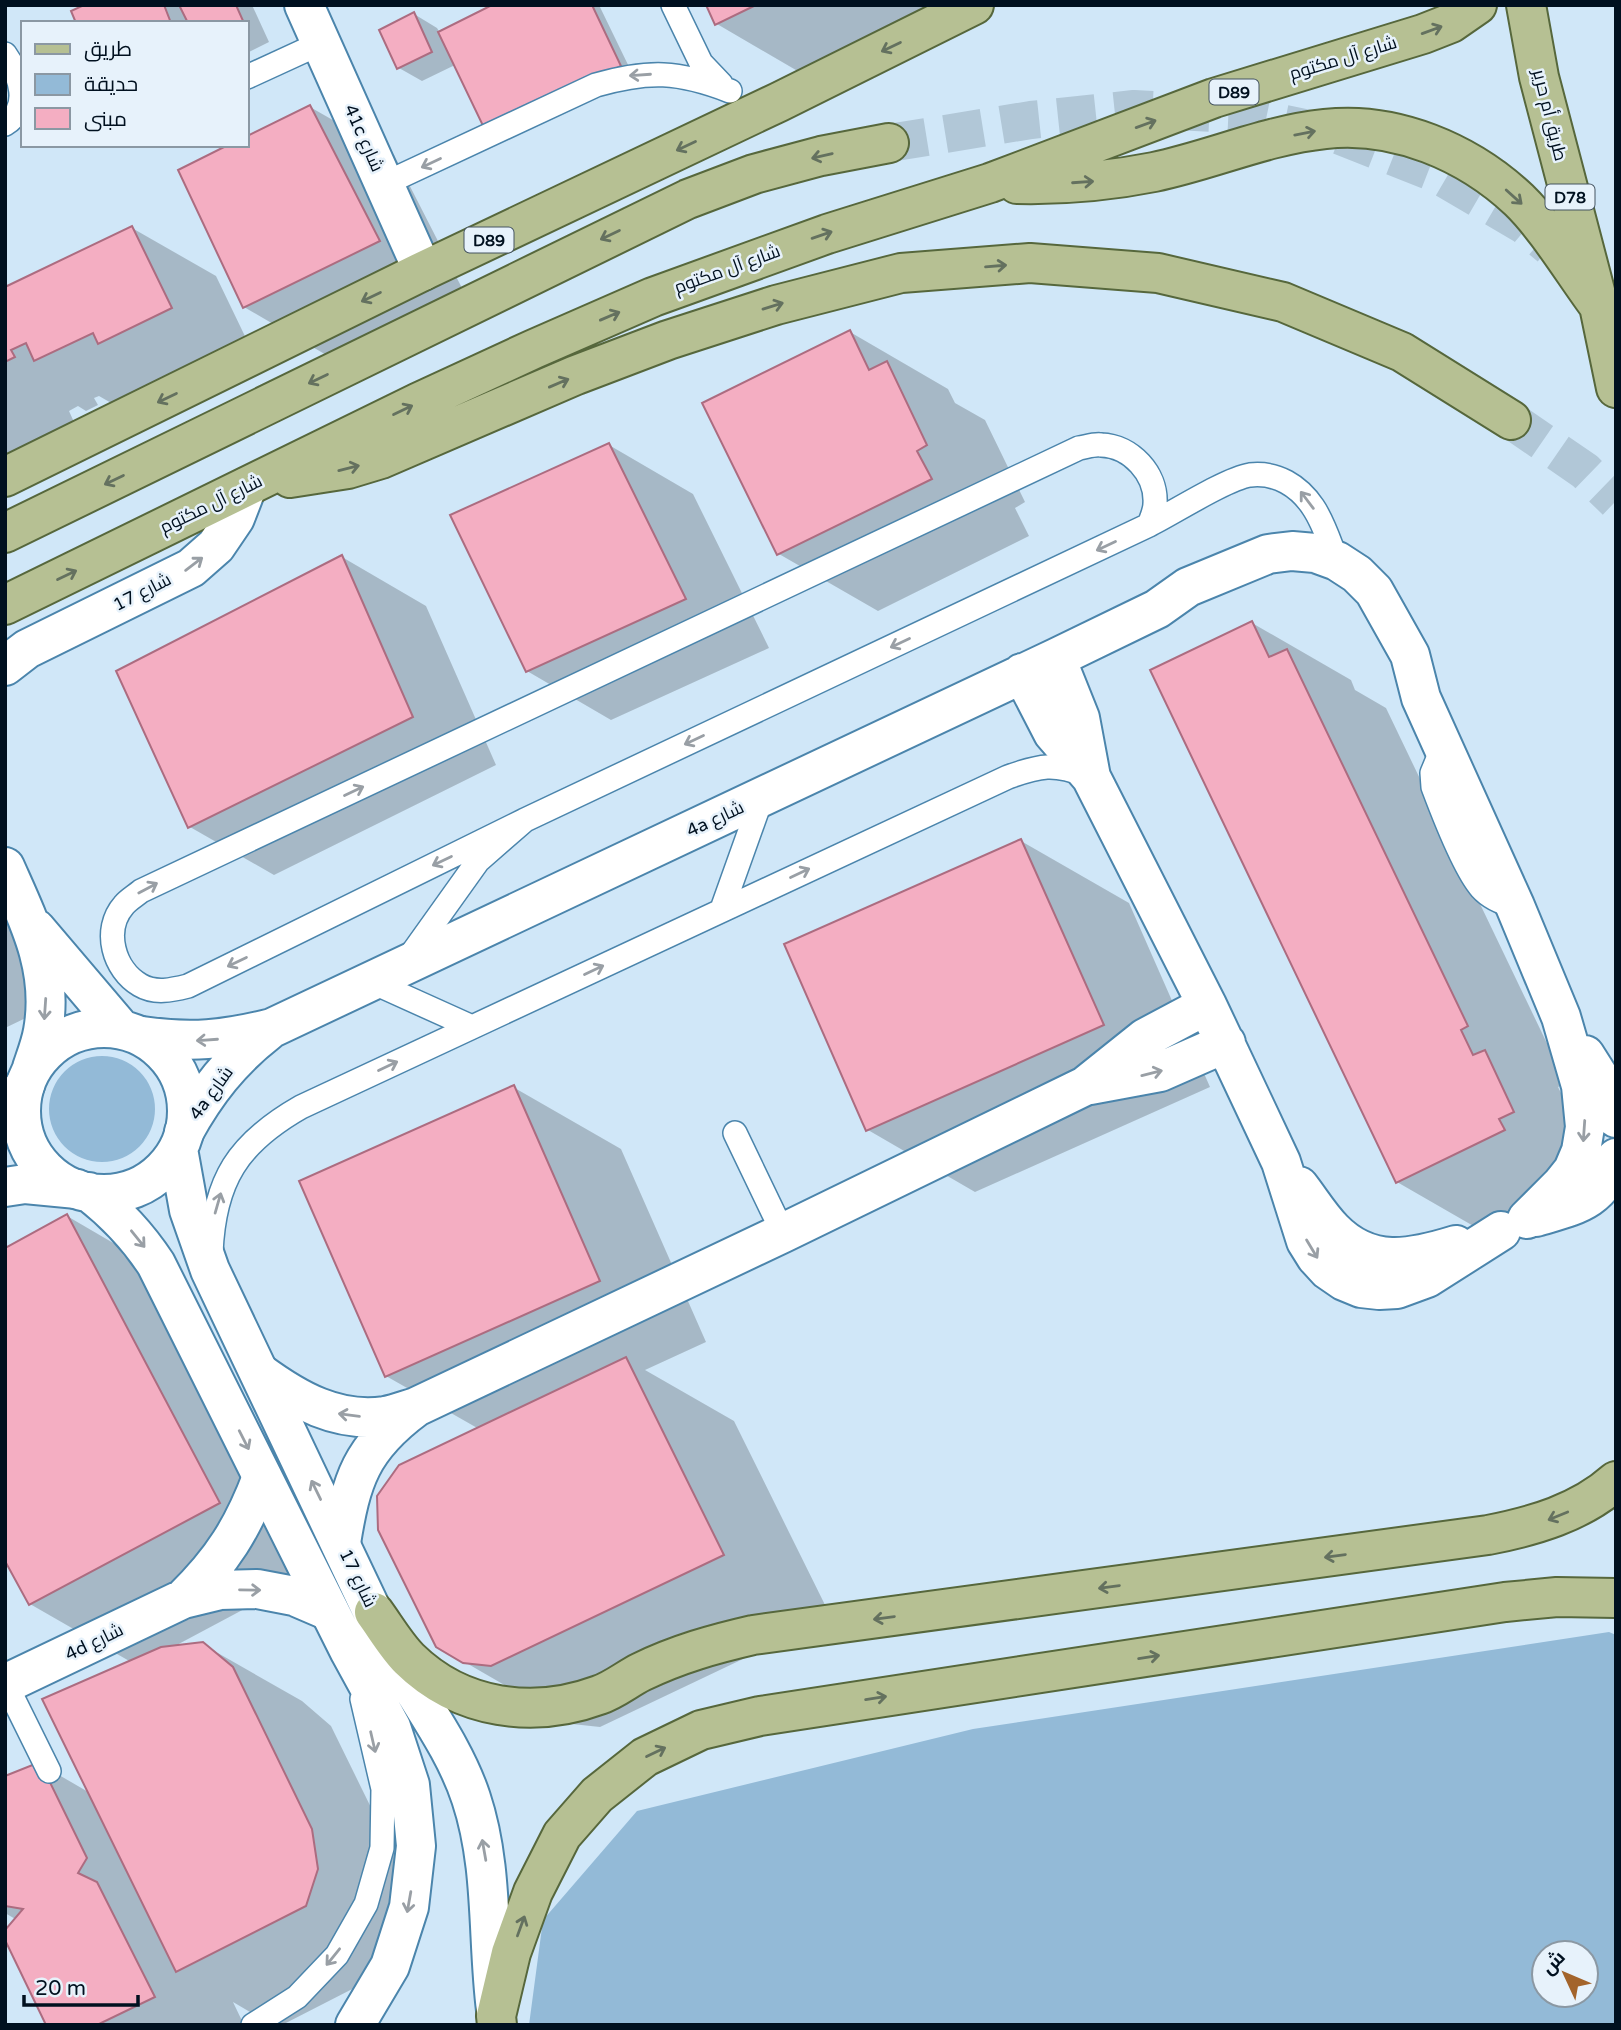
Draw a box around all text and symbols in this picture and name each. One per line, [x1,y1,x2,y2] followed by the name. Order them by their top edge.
[21,21,248,147] legend
[1420,23,1442,36] one-way arrow
[1287,31,1400,86] street label: شارع آل مكتوم
[84,37,132,62] text: طريق
[881,40,902,54] one-way arrow
[1527,66,1572,163] street label: طريق أم حرير
[629,69,652,82] one-way arrow
[84,72,138,97] text: حديقة
[1210,80,1258,104] road number: D89
[338,101,389,176] street label: 41c شارع
[84,107,127,132] text: مبنى
[1134,117,1156,129] one-way arrow
[1293,126,1316,139] one-way arrow
[676,139,697,153] one-way arrow
[812,150,834,163] one-way arrow
[421,156,442,170] one-way arrow
[1071,175,1094,188] one-way arrow
[1546,184,1594,210] road number: D78
[1504,189,1522,205] one-way arrow
[464,228,514,252] road number: D89
[811,228,833,241] one-way arrow
[600,229,621,243] one-way arrow
[671,240,783,299] street label: شارع آل مكتوم
[984,259,1007,272] one-way arrow
[361,291,382,305] one-way arrow
[762,299,784,312] one-way arrow
[598,309,620,322] one-way arrow
[308,373,329,386] one-way arrow
[548,375,569,388] one-way arrow
[157,391,178,405] one-way arrow
[392,403,413,417] one-way arrow
[337,461,359,474] one-way arrow
[156,470,266,539] street label: شارع آل مكتوم
[104,473,125,487] one-way arrow
[1300,492,1315,510] one-way arrow
[1095,540,1117,553] one-way arrow
[184,556,202,571] one-way arrow
[56,568,77,581] one-way arrow
[109,568,175,617] street label: شارع 17
[890,637,911,651] one-way arrow
[684,734,705,748] one-way arrow
[343,783,364,797] one-way arrow
[683,796,748,843] street label: 4a شارع
[432,855,453,869] one-way arrow
[789,866,810,879] one-way arrow
[137,881,158,894] one-way arrow
[228,955,248,969] one-way arrow
[583,962,604,976] one-way arrow
[38,997,51,1020] one-way arrow
[196,1034,219,1047] one-way arrow
[377,1059,398,1072] one-way arrow
[184,1062,239,1125] street label: 4a شارع
[1140,1066,1163,1079] one-way arrow
[1577,1120,1590,1142] one-way arrow
[212,1192,225,1214] one-way arrow
[130,1229,146,1247] one-way arrow
[1305,1239,1319,1259] one-way arrow
[338,1408,361,1421] one-way arrow
[237,1429,251,1450] one-way arrow
[308,1480,321,1501] one-way arrow
[1547,1510,1569,1523] one-way arrow
[334,1545,382,1611] street label: شارع 17
[1324,1550,1346,1563] one-way arrow
[1098,1581,1121,1594] one-way arrow
[238,1583,261,1596] one-way arrow
[873,1612,896,1625] one-way arrow
[61,1618,127,1666] street label: 4d شارع
[1138,1650,1160,1663] one-way arrow
[864,1692,887,1705] one-way arrow
[366,1730,380,1753] one-way arrow
[646,1744,667,1757] one-way arrow
[477,1839,490,1862] one-way arrow
[402,1890,415,1913] one-way arrow
[515,1916,528,1938] one-way arrow
[1530,1939,1600,2009] north arrow
[1537,1946,1570,1979] text: ش
[326,1947,341,1965] one-way arrow
[24,1964,138,2008] scale bar
[35,1976,86,2001] text: 20 m

